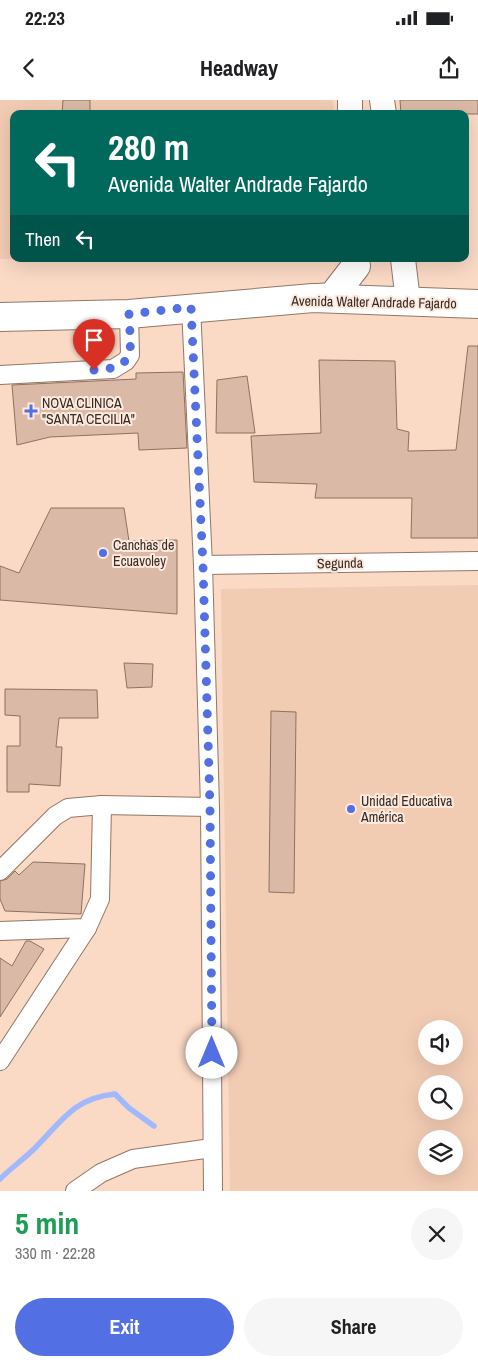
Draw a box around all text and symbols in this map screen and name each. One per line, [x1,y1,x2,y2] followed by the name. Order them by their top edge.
[25,5,65,31] text: 22:23
[200,53,278,83] text: Headway
[15,54,43,82] icon: back
[435,54,463,82] icon: share
[108,124,189,171] text: 280 m
[25,130,90,195] icon: left
[108,169,368,199] text: Avenida Walter Andrade Fajardo
[71,225,99,253] icon: left
[25,226,61,252] text: Then
[290,292,457,312] street label: Avenida Walter Andrade Fajardo
[73,319,115,370] pin
[80,326,108,354] icon: arrive
[42,394,135,428] place label: NOVA CLINICA "SANTA CECILIA"
[24,404,38,418] marker: NOVA CLINICA "SANTA CECILIA"
[113,536,174,570] place label: Canchas de Ecuavoley
[97,547,109,559] marker: Canchas de Ecuavoley
[317,554,364,572] street label: Segunda
[360,792,453,826] place label: Unidad Educativa América
[345,803,357,815] marker: Unidad Educativa América
[418,1020,463,1175] map controls
[418,1020,463,1065] button: sound
[185,1026,237,1078] position arrow
[418,1075,463,1120] button: search
[418,1130,463,1175] button: layers
[15,1203,79,1243] text: 5 min
[411,1208,463,1260] button: close
[15,1242,95,1264] text: 330 m · 22:28
[15,1298,234,1356] button: Exit
[244,1298,463,1356] button: Share

